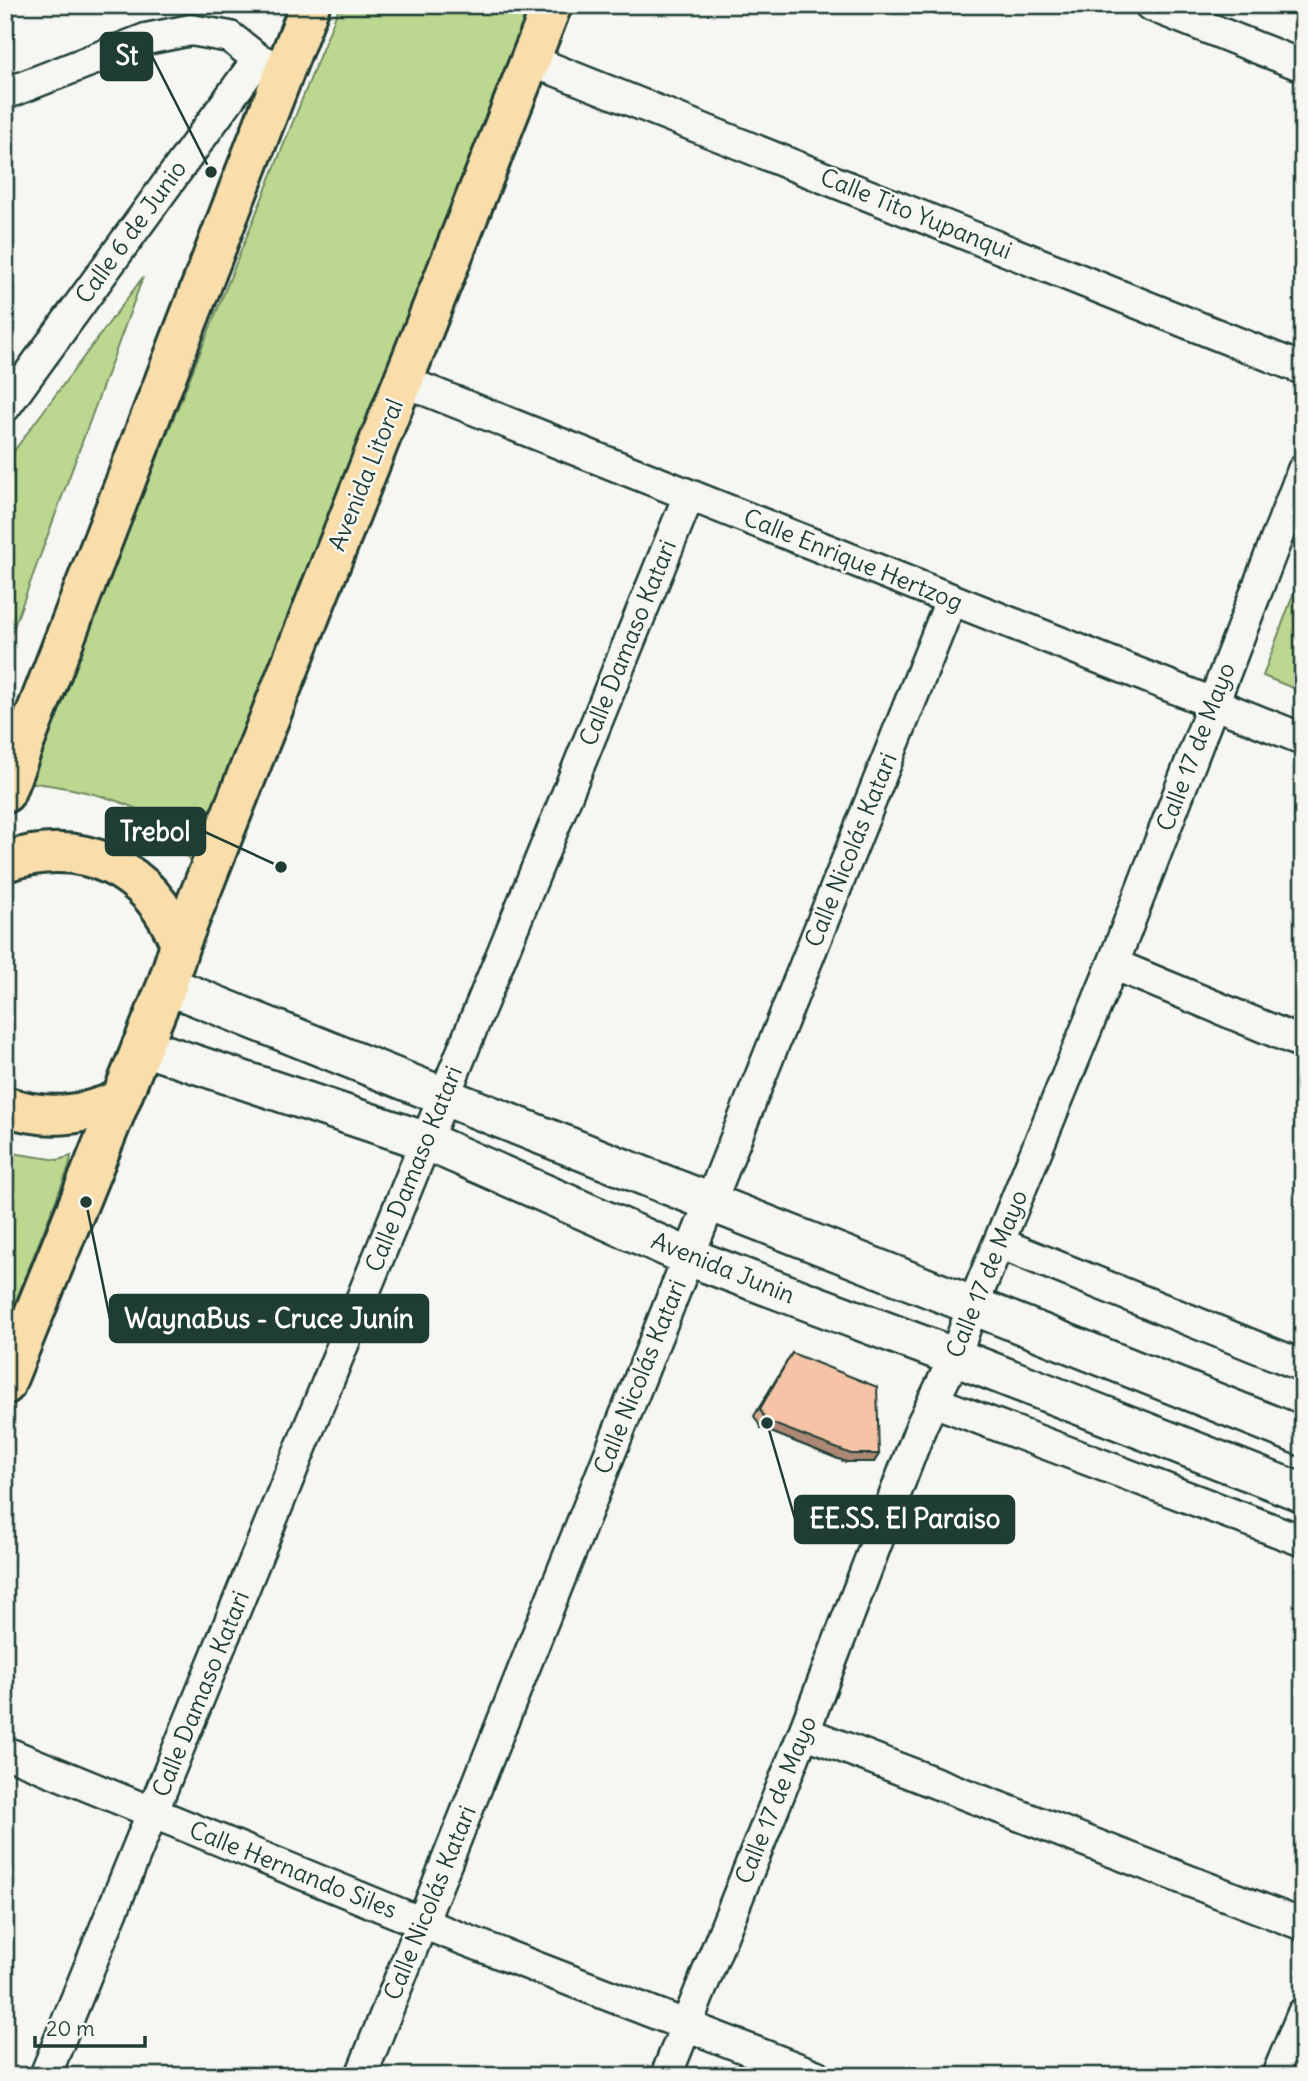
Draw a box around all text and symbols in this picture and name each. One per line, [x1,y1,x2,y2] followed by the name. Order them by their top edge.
[101,33,152,80] callout: St
[116,39,139,72] text: St
[68,154,192,309] street label: Calle 6 de Junio
[816,161,1017,265] street label: Calle Tito Yupanqui
[321,394,409,555] street label: Avenida Litoral
[739,501,967,617] street label: Calle Enrique Hertzog
[572,535,682,750] street label: Calle Damaso Katari
[1149,658,1241,835] street label: Calle 17 de Mayo
[797,748,903,951] street label: Calle Nicolás Katari
[106,808,205,855] callout: Trebol
[120,815,190,848] text: Trebol
[358,1061,468,1276] street label: Calle Damaso Katari
[939,1185,1033,1362] street label: Calle 17 de Mayo
[647,1225,800,1309] street label: Avenida Junin
[586,1275,692,1478] street label: Calle Nicolás Katari
[110,1295,428,1342] callout: WaynaBus - Cruce Junín
[124,1302,414,1335] text: WaynaBus - Cruce Junín
[795,1496,1014,1543] callout: EE.SS. El Paraiso
[810,1502,1000,1535] text: EE.SS. El Paraiso
[145,1586,255,1801] street label: Calle Damaso Katari
[728,1711,822,1888] street label: Calle 17 de Mayo
[376,1801,482,2004] street label: Calle Nicolás Katari
[185,1814,402,1924] street label: Calle Hernando Siles
[35,2004,145,2048] scale bar
[46,2015,95,2042] text: 20 m

